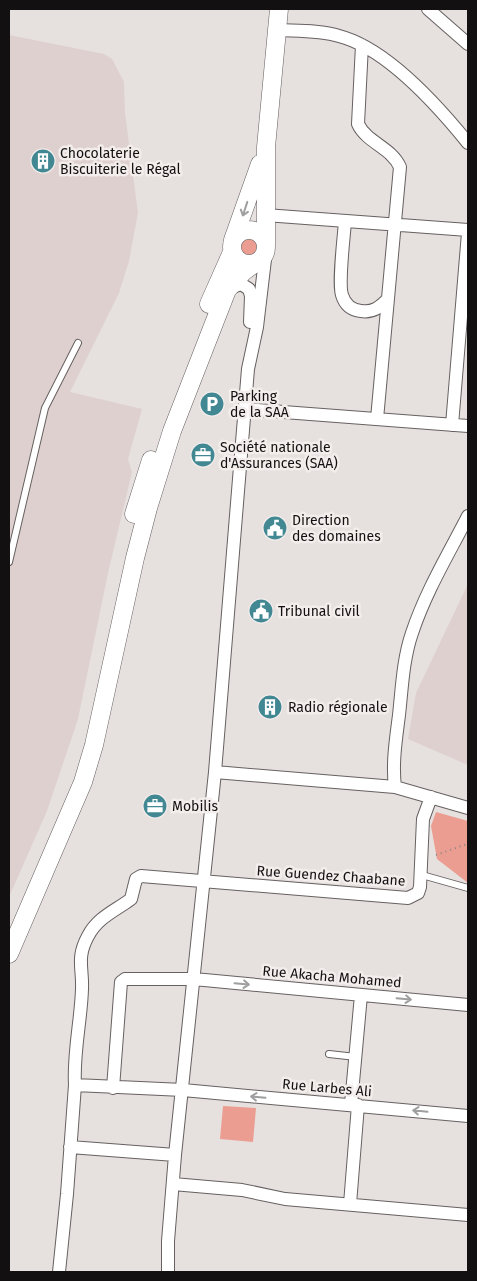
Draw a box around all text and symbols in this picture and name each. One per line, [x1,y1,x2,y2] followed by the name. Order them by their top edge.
[60,145,181,178] place label: Chocolaterie Biscuiterie le Régal
[30,148,56,174] building icon: Chocolaterie Biscuiterie le Régal
[240,201,250,217] one-way arrow
[230,388,289,421] place label: Parking de la SAA
[199,391,225,417] parking icon: Parking de la SAA
[220,439,338,472] place label: Société nationale d'Assurances (SAA)
[190,442,216,468] office icon: Société nationale d'Assurances (SAA)
[292,512,381,545] place label: Direction des domaines
[262,515,288,541] public building icon: Direction des domaines
[248,598,274,624] public building icon: Tribunal civil
[278,603,360,620] place label: Tribunal civil
[257,694,283,720] building icon: Radio régionale
[288,699,388,716] place label: Radio régionale
[142,793,168,819] office icon: Mobilis
[172,798,218,815] place label: Mobilis
[256,862,406,890] street label: Rue Guendez Chaabane
[262,962,402,992] street label: Rue Akacha Mohamed
[234,979,250,989] one-way arrow
[396,994,412,1004] one-way arrow
[281,1076,373,1100] street label: Rue Larbes Ali
[250,1092,266,1101] one-way arrow
[412,1107,428,1116] one-way arrow

